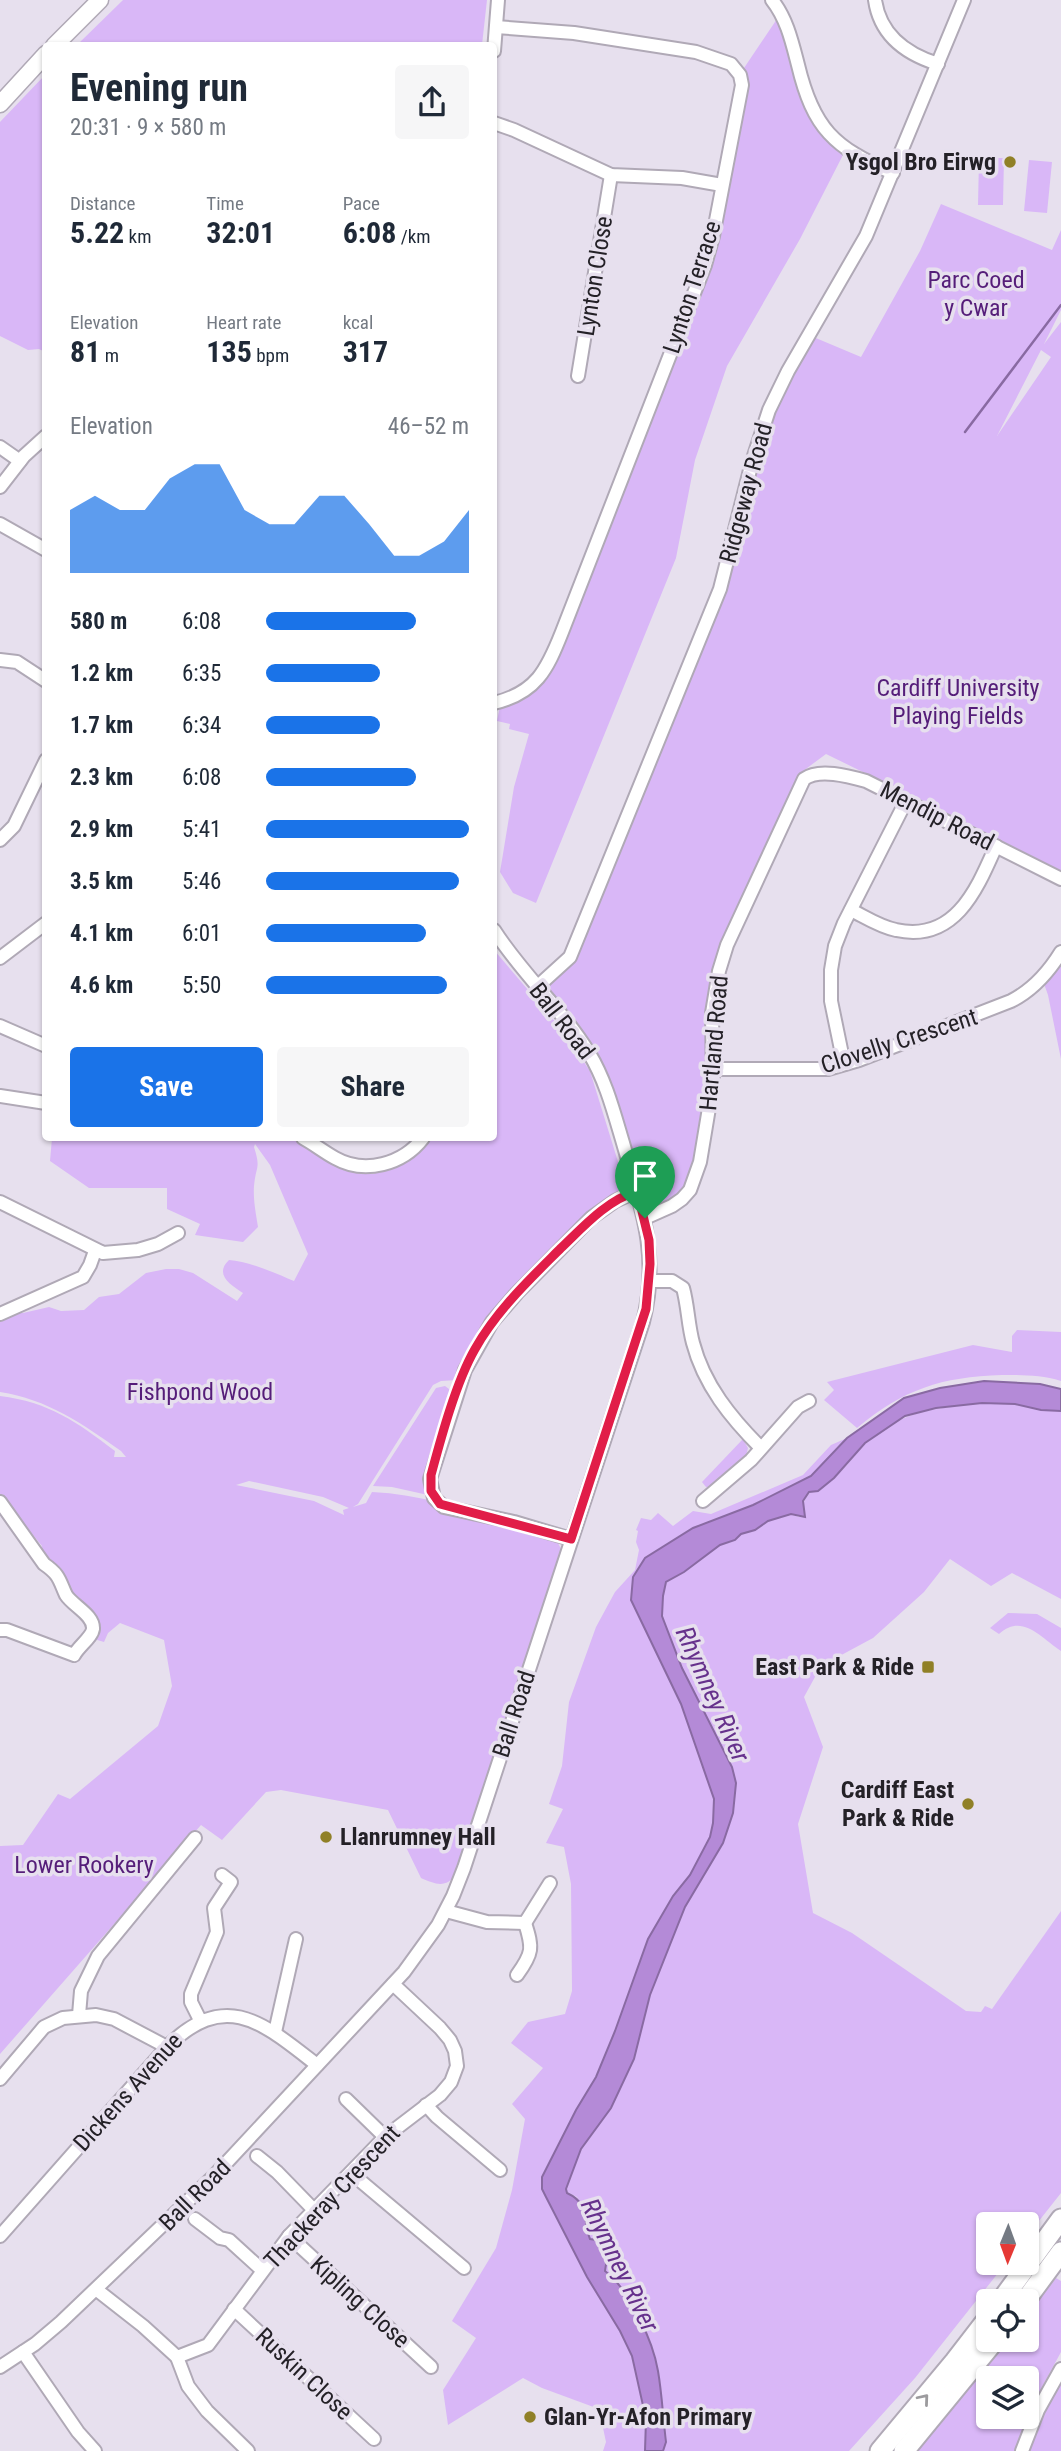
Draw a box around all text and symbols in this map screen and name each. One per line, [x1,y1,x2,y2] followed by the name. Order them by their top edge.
[395,65,469,139] button: share
[70,66,248,110] text: Evening run
[70,114,226,141] text: 20:31 · 9 × 580 m
[845,148,996,176] place label: Ysgol Bro Eirwg
[1002,154,1018,170] marker: Ysgol Bro Eirwg
[70,192,135,215] text: Distance
[206,192,244,215] text: Time
[343,192,380,215] text: Pace
[572,214,618,338] street label: Lynton Close
[70,215,124,250] text: 5.22
[206,215,275,250] text: 32:01
[343,215,396,250] text: 6:08
[657,217,727,357] street label: Lynton Terrace
[124,225,151,248] text: km
[396,225,431,248] text: /km
[927,266,1025,322] park label: Parc Coed y Cwar
[70,311,138,334] text: Elevation
[206,311,281,334] text: Heart rate
[343,311,373,334] text: kcal
[70,334,100,369] text: 81
[206,334,252,369] text: 135
[343,334,388,369] text: 317
[100,344,119,367] text: m
[252,344,289,367] text: bpm
[70,413,153,440] text: Elevation
[388,413,469,440] text: 46–52 m
[714,420,778,566] street label: Ridgeway Road
[70,608,127,635] text: 580 m
[182,608,221,635] text: 6:08
[70,660,133,687] text: 1.2 km
[182,660,221,687] text: 6:35
[876,674,1040,730] park label: Cardiff University Playing Fields
[70,712,133,739] text: 1.7 km
[182,712,221,739] text: 6:34
[70,764,133,791] text: 2.3 km
[182,764,221,791] text: 6:08
[875,775,999,857] street label: Mendip Road
[70,816,133,843] text: 2.9 km
[182,816,221,843] text: 5:41
[70,868,133,895] text: 3.5 km
[182,868,221,895] text: 5:46
[70,920,133,947] text: 4.1 km
[182,920,221,947] text: 6:01
[70,972,133,999] text: 4.6 km
[182,972,221,999] text: 5:50
[694,974,734,1112] street label: Hartland Road
[523,977,601,1065] street label: Ball Road
[817,1003,981,1079] street label: Clovelly Crescent
[70,1047,263,1127] button: Save
[277,1047,469,1127] button: Share
[615,1146,675,1218] pin
[626,1157,664,1195] icon: arrive
[127,1378,273,1406] park label: Fishpond Wood
[670,1622,757,1767] water label: Rhymney River
[755,1653,914,1681] place label: East Park & Ride
[920,1659,936,1675] marker: East Park & Ride
[487,1667,541,1761] street label: Ball Road
[841,1776,954,1832] place label: Cardiff East Park & Ride
[960,1796,976,1812] marker: Cardiff East Park & Ride
[340,1823,496,1851] place label: Llanrumney Hall
[318,1829,334,1845] marker: Llanrumney Hall
[14,1851,154,1879] park label: Lower Rookery
[68,2027,188,2157] street label: Dickens Avenue
[258,2119,406,2275] street label: Thackeray Crescent
[154,2154,236,2236] street label: Ball Road
[575,2193,666,2338] water label: Rhymney River
[976,2212,1040,2275] north arrow
[976,2212,1039,2429] map controls
[305,2250,415,2354] street label: Kipling Close
[976,2289,1039,2352] button: locate
[250,2322,358,2426] street label: Ruskin Close
[976,2366,1039,2429] button: layers
[915,2394,928,2406] one-way arrow
[544,2403,752,2431] place label: Glan-Yr-Afon Primary
[522,2409,538,2425] marker: Glan-Yr-Afon Primary

